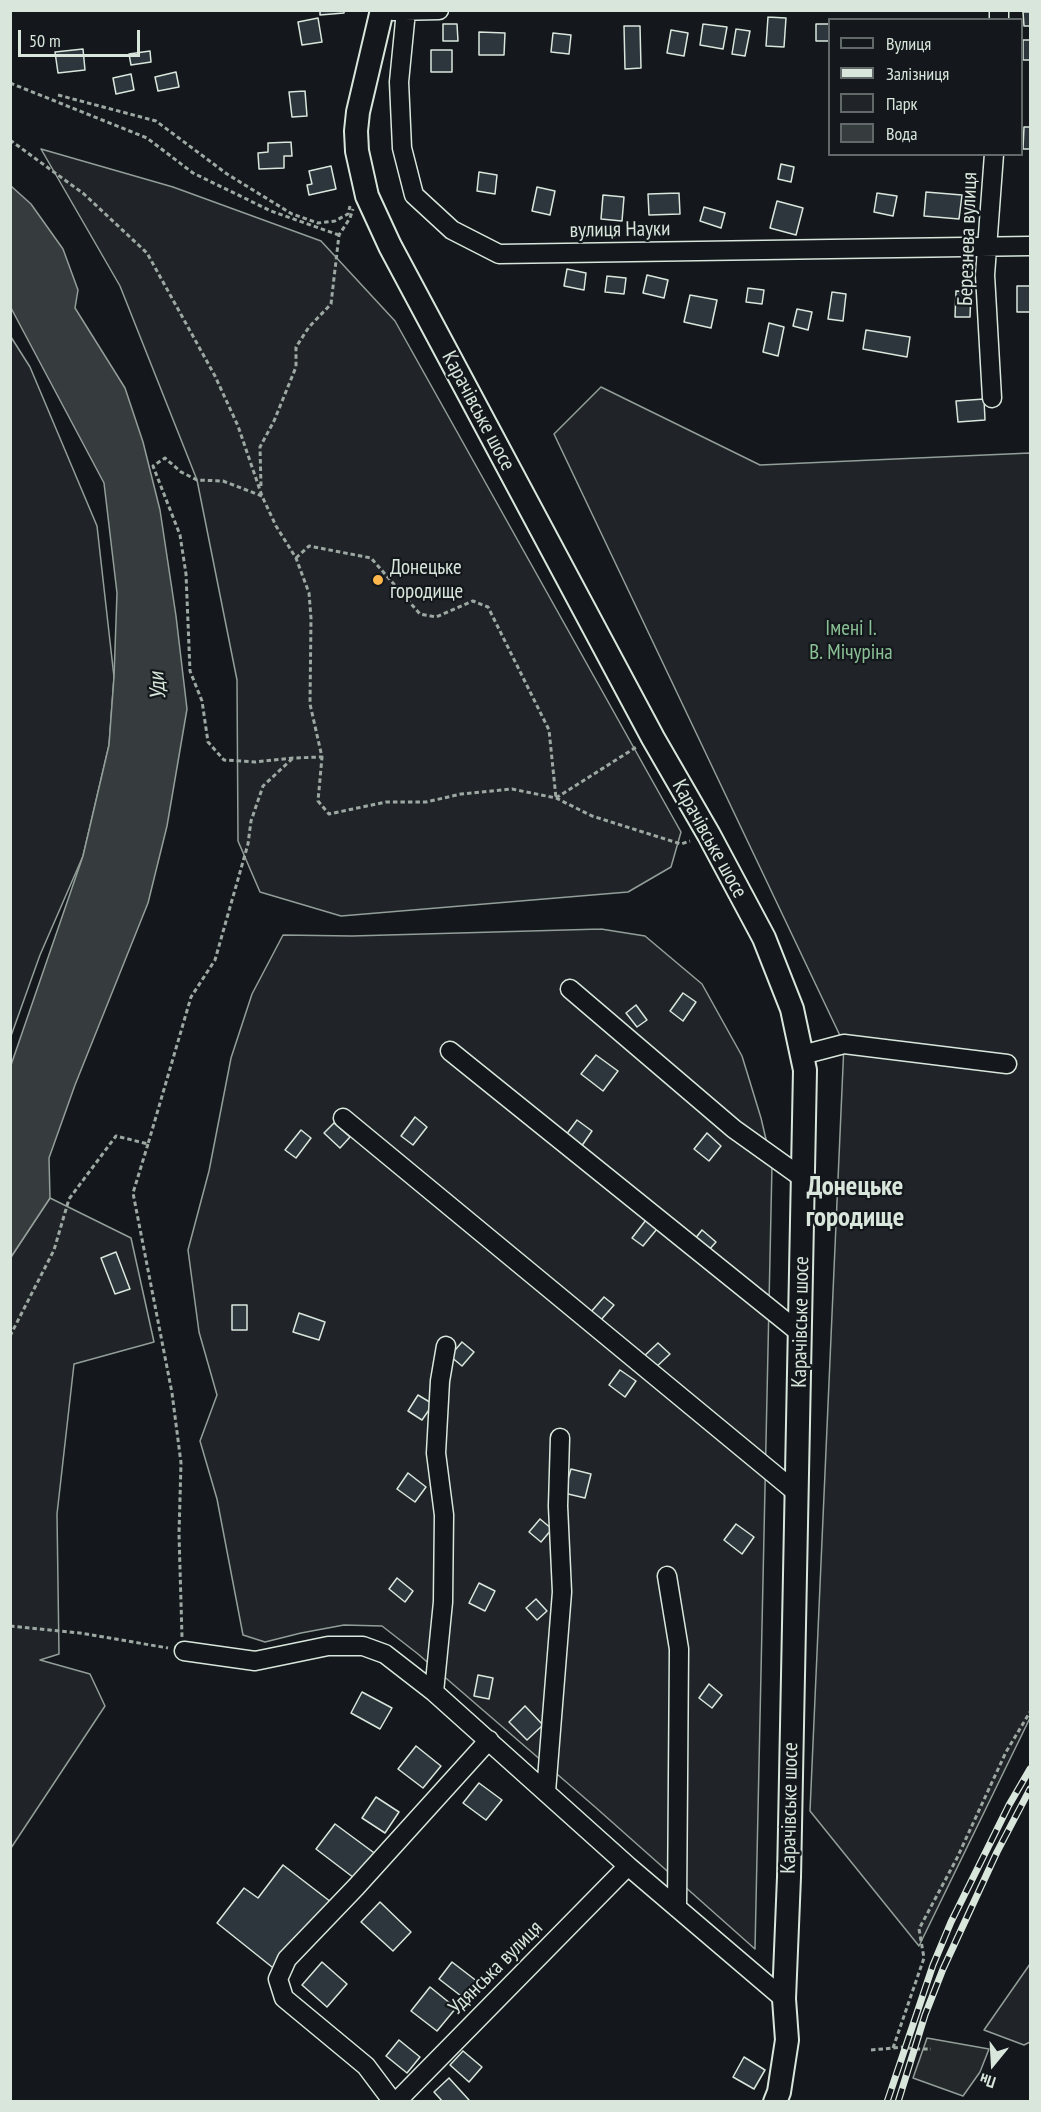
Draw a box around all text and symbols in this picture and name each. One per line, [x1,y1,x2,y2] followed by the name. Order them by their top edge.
[21,18,142,56] scale bar
[828,18,1023,156] legend
[29,29,61,52] text: 50 m
[886,32,931,55] text: Вулиця
[886,62,949,85] text: Залізниця
[886,92,917,115] text: Парк
[886,122,917,145] text: Вода
[953,172,983,306] street label: Березнева вулиця
[569,217,671,243] street label: вулиця Науки
[436,347,520,475] street label: Карачівське шосе
[390,555,463,605] place label: Донецьке городище
[371,573,385,587] marker: Донецьке городище
[809,616,893,666] park label: Імені І. В. Мічуріна
[144,671,172,701] water label: Уди
[666,775,752,903] street label: Карачівське шосе
[806,1171,904,1234] district label: Донецьке городище
[787,1256,815,1388] street label: Карачівське шосе
[776,1742,804,1874] street label: Карачівське шосе
[444,1916,548,2020] street label: Удянська вулиця
[963,2034,1023,2094] north arrow
[977,2069,998,2093] text: Пн

